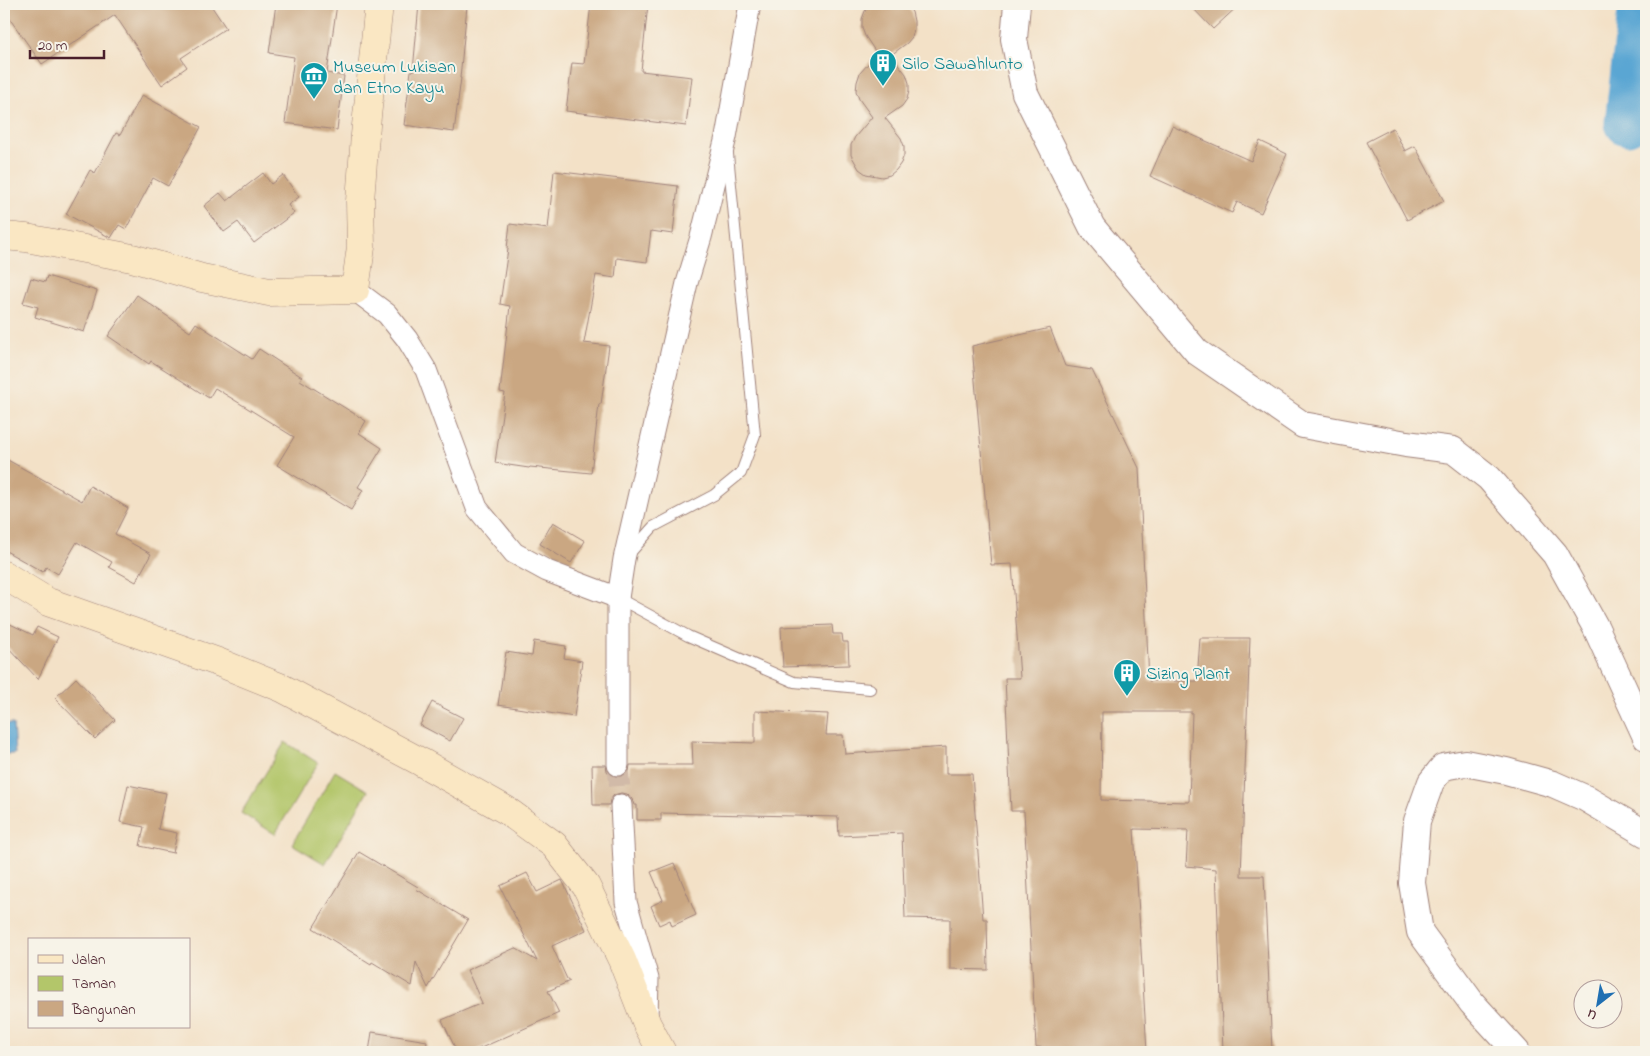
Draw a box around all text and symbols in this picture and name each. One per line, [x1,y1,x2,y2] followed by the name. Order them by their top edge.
[30,28,104,60] scale bar
[38,35,68,57] text: 20 m
[868,48,898,87] building icon: Silo Sawahlunto
[902,52,1023,78] place label: Silo Sawahlunto
[333,55,456,102] place label: Museum Lukisan dan Etno Kayu
[299,61,329,100] museum icon: Museum Lukisan dan Etno Kayu
[1112,658,1142,697] building icon: Sizing Plant
[1146,662,1230,689] place label: Sizing Plant
[28,938,190,1028] legend
[72,949,105,971] text: Jalan
[72,973,116,995] text: Taman
[1572,978,1622,1028] north arrow
[71,999,136,1022] text: Bangunan
[1583,1003,1601,1025] text: U

